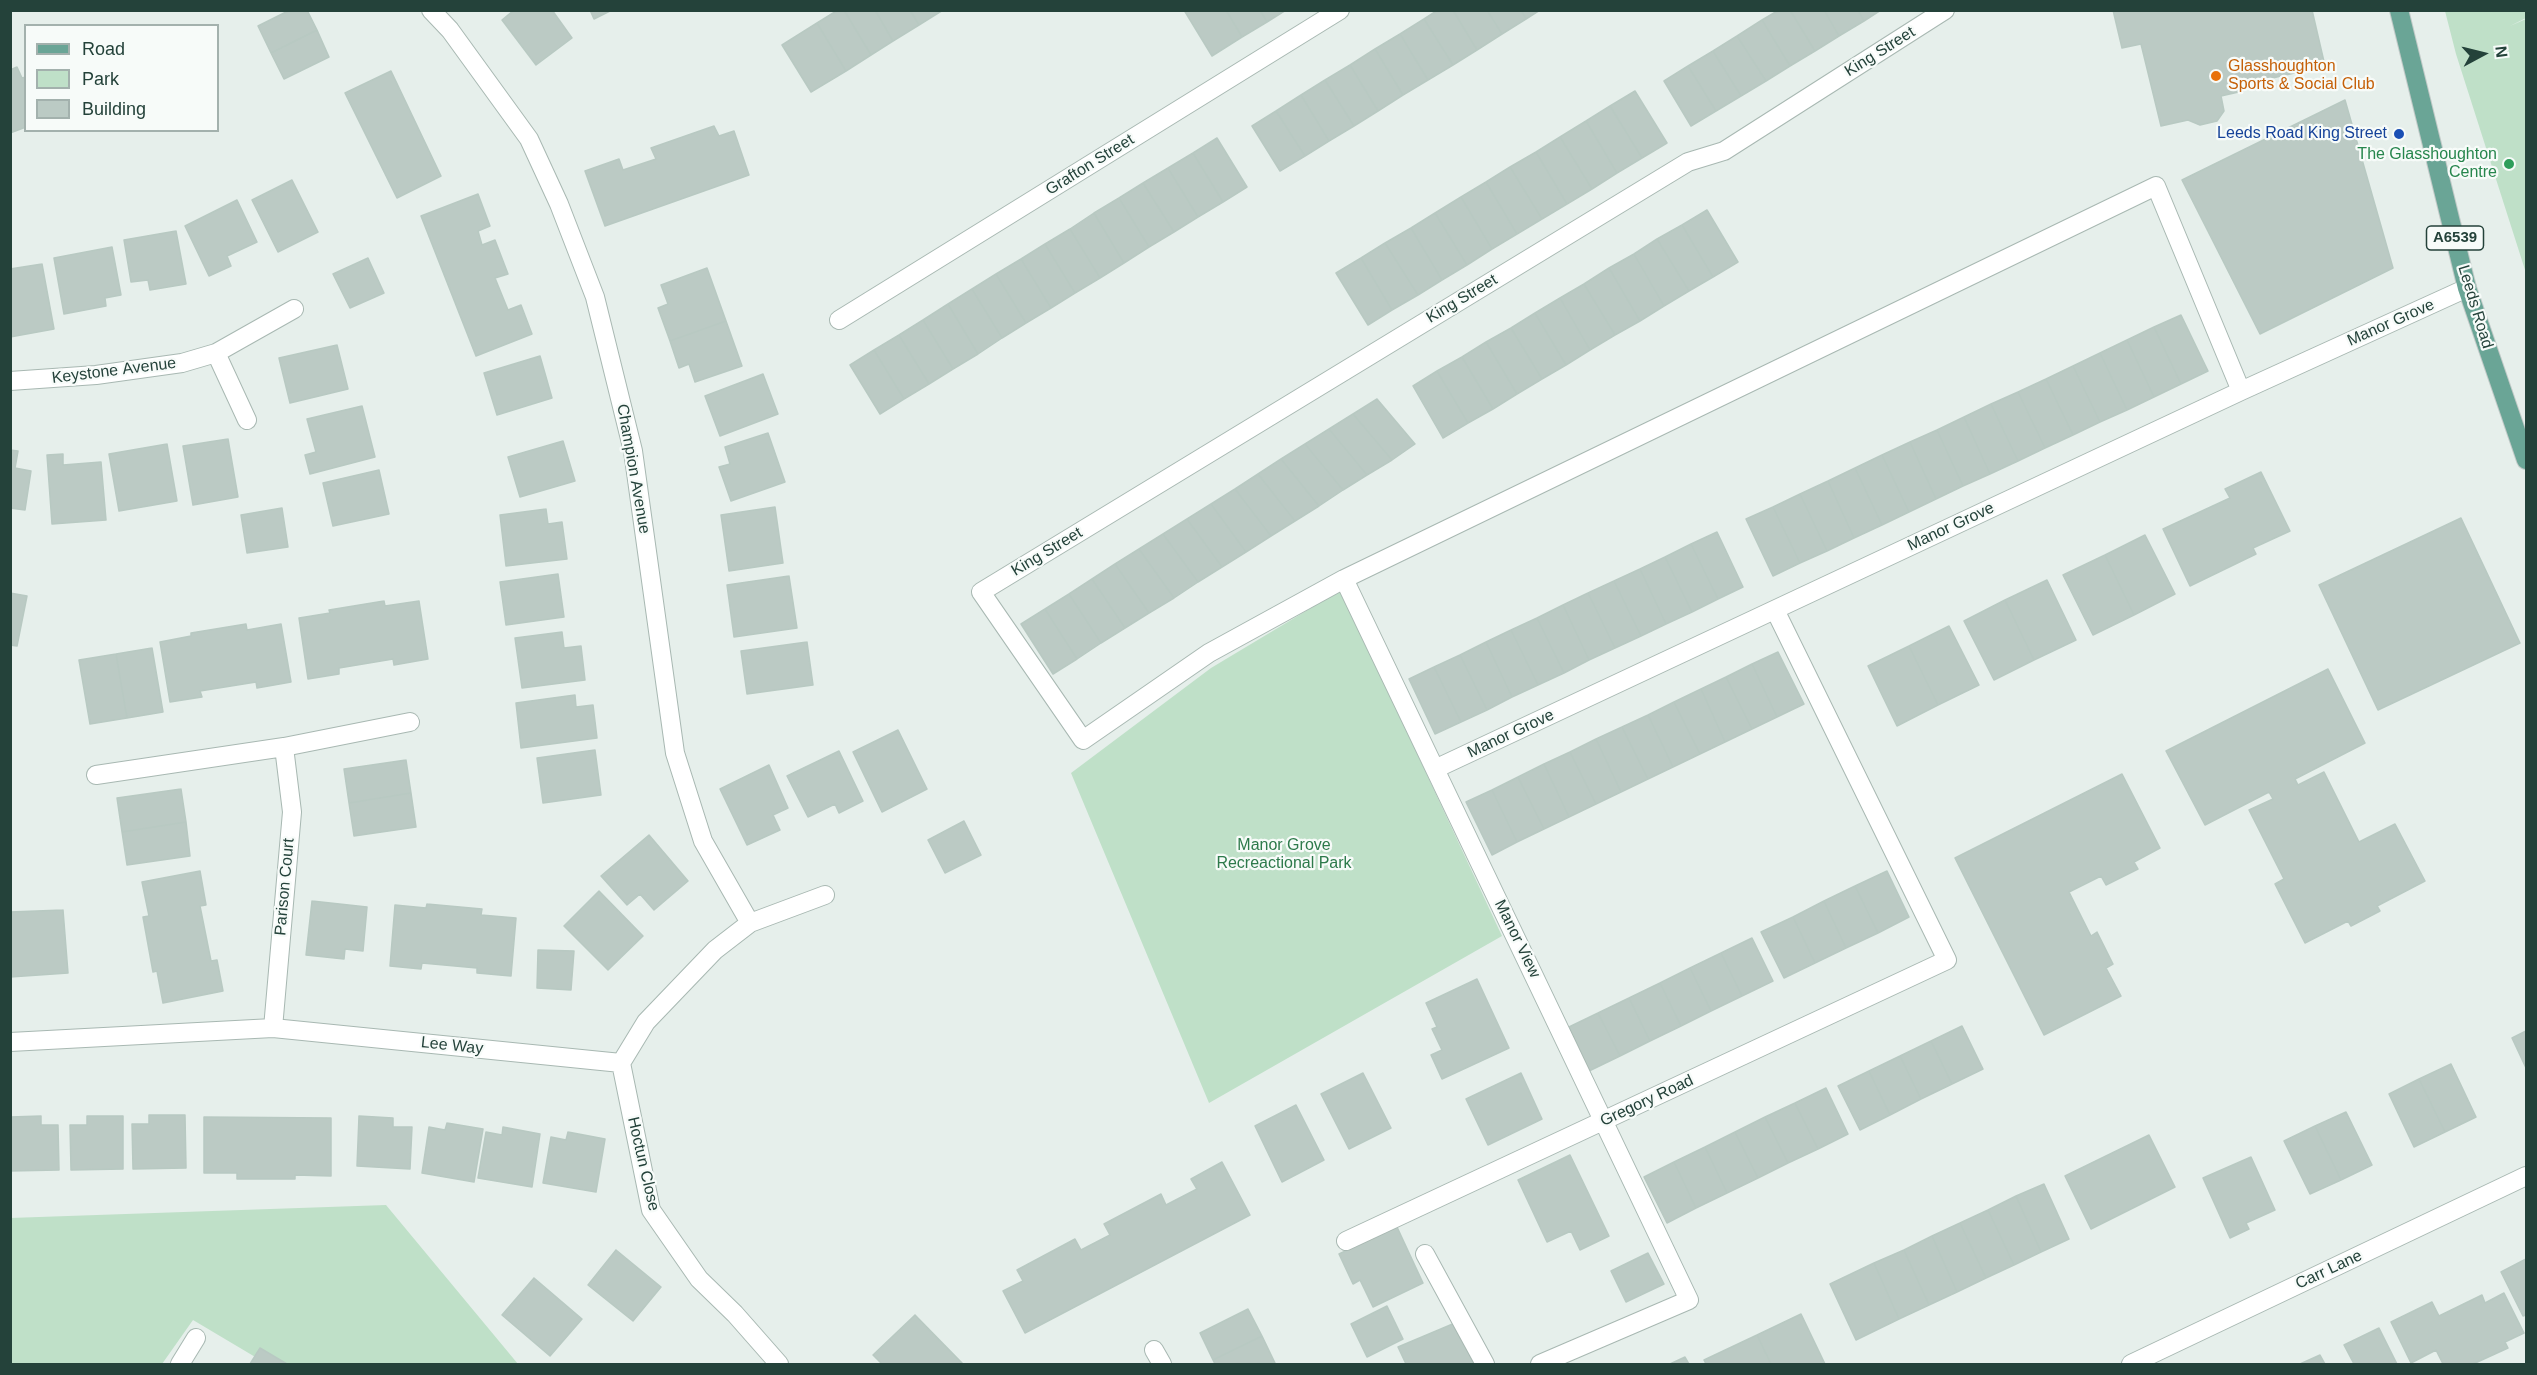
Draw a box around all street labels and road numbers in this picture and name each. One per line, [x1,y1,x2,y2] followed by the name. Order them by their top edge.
[1841,23,1919,81] street label: King Street
[1042,130,1138,200] street label: Grafton Street
[2426,226,2484,250] road number: A6539
[2453,263,2497,351] street label: Leeds Road
[1423,270,1501,328] street label: King Street
[2344,295,2438,351] street label: Manor Grove
[51,354,177,388] street label: Keystone Avenue
[612,403,654,535] street label: Champion Avenue
[1905,499,1997,555] street label: Manor Grove
[1008,523,1086,581] street label: King Street
[1465,706,1557,762] street label: Manor Grove
[271,837,299,937] street label: Parison Court
[1490,897,1544,981] street label: Manor View
[420,1033,484,1059] street label: Lee Way
[1597,1071,1697,1131] street label: Gregory Road
[623,1115,663,1213] street label: Hoctun Close
[2293,1246,2365,1294] street label: Carr Lane

